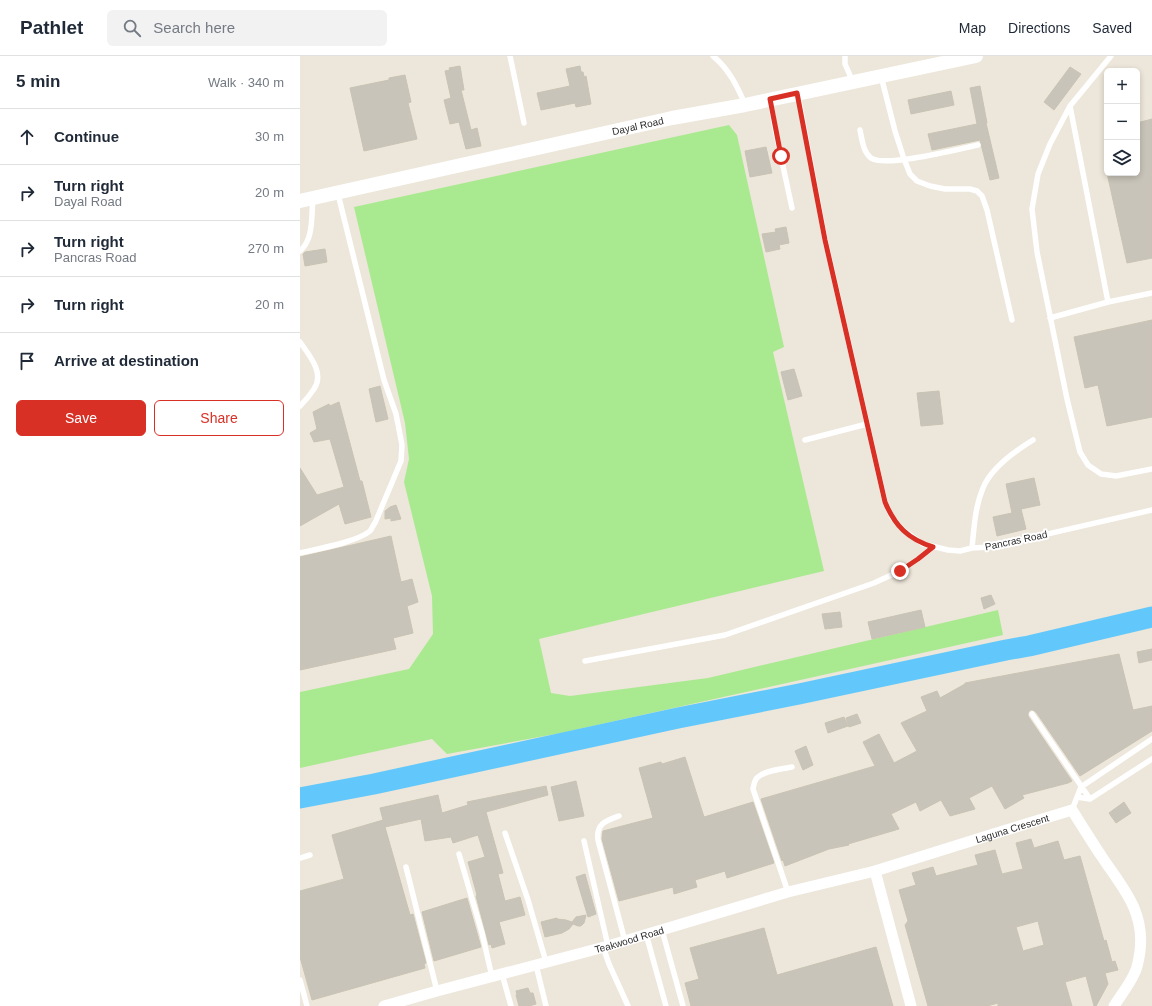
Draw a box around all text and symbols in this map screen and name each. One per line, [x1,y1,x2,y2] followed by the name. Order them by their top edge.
[107,10,387,46] search box
[20,17,83,38] text: Pathlet
[121,17,143,39] icon: search
[153,19,235,36] text: Search here
[959,20,986,36] text: Map
[1008,20,1070,36] text: Directions
[1092,20,1132,36] text: Saved
[1104,68,1140,176] map controls
[1104,68,1140,104] button: +
[16,72,60,91] text: 5 min
[208,75,284,90] text: Walk · 340 m
[1104,104,1140,140] button: −
[611,115,665,137] street label: Dayal Road
[16,126,38,148] icon: ahead
[54,128,119,145] text: Continue
[255,129,284,144] text: 30 m
[1104,140,1140,176] button: layers
[772,147,790,165] route start
[54,177,124,194] text: Turn right
[16,182,38,204] icon: right
[255,185,284,200] text: 20 m
[54,194,122,209] text: Dayal Road
[54,233,124,250] text: Turn right
[16,238,38,260] icon: right
[248,241,284,256] text: 270 m
[54,250,136,265] text: Pancras Road
[16,294,38,316] icon: right
[54,296,124,313] text: Turn right
[255,297,284,312] text: 20 m
[16,350,38,372] icon: arrive
[54,352,199,369] text: Arrive at destination
[16,400,146,436] button: Save
[154,400,284,436] button: Share
[984,529,1048,552] street label: Pancras Road
[891,562,909,580] route end
[974,812,1051,845] street label: Laguna Crescent
[593,925,665,955] street label: Teakwood Road

